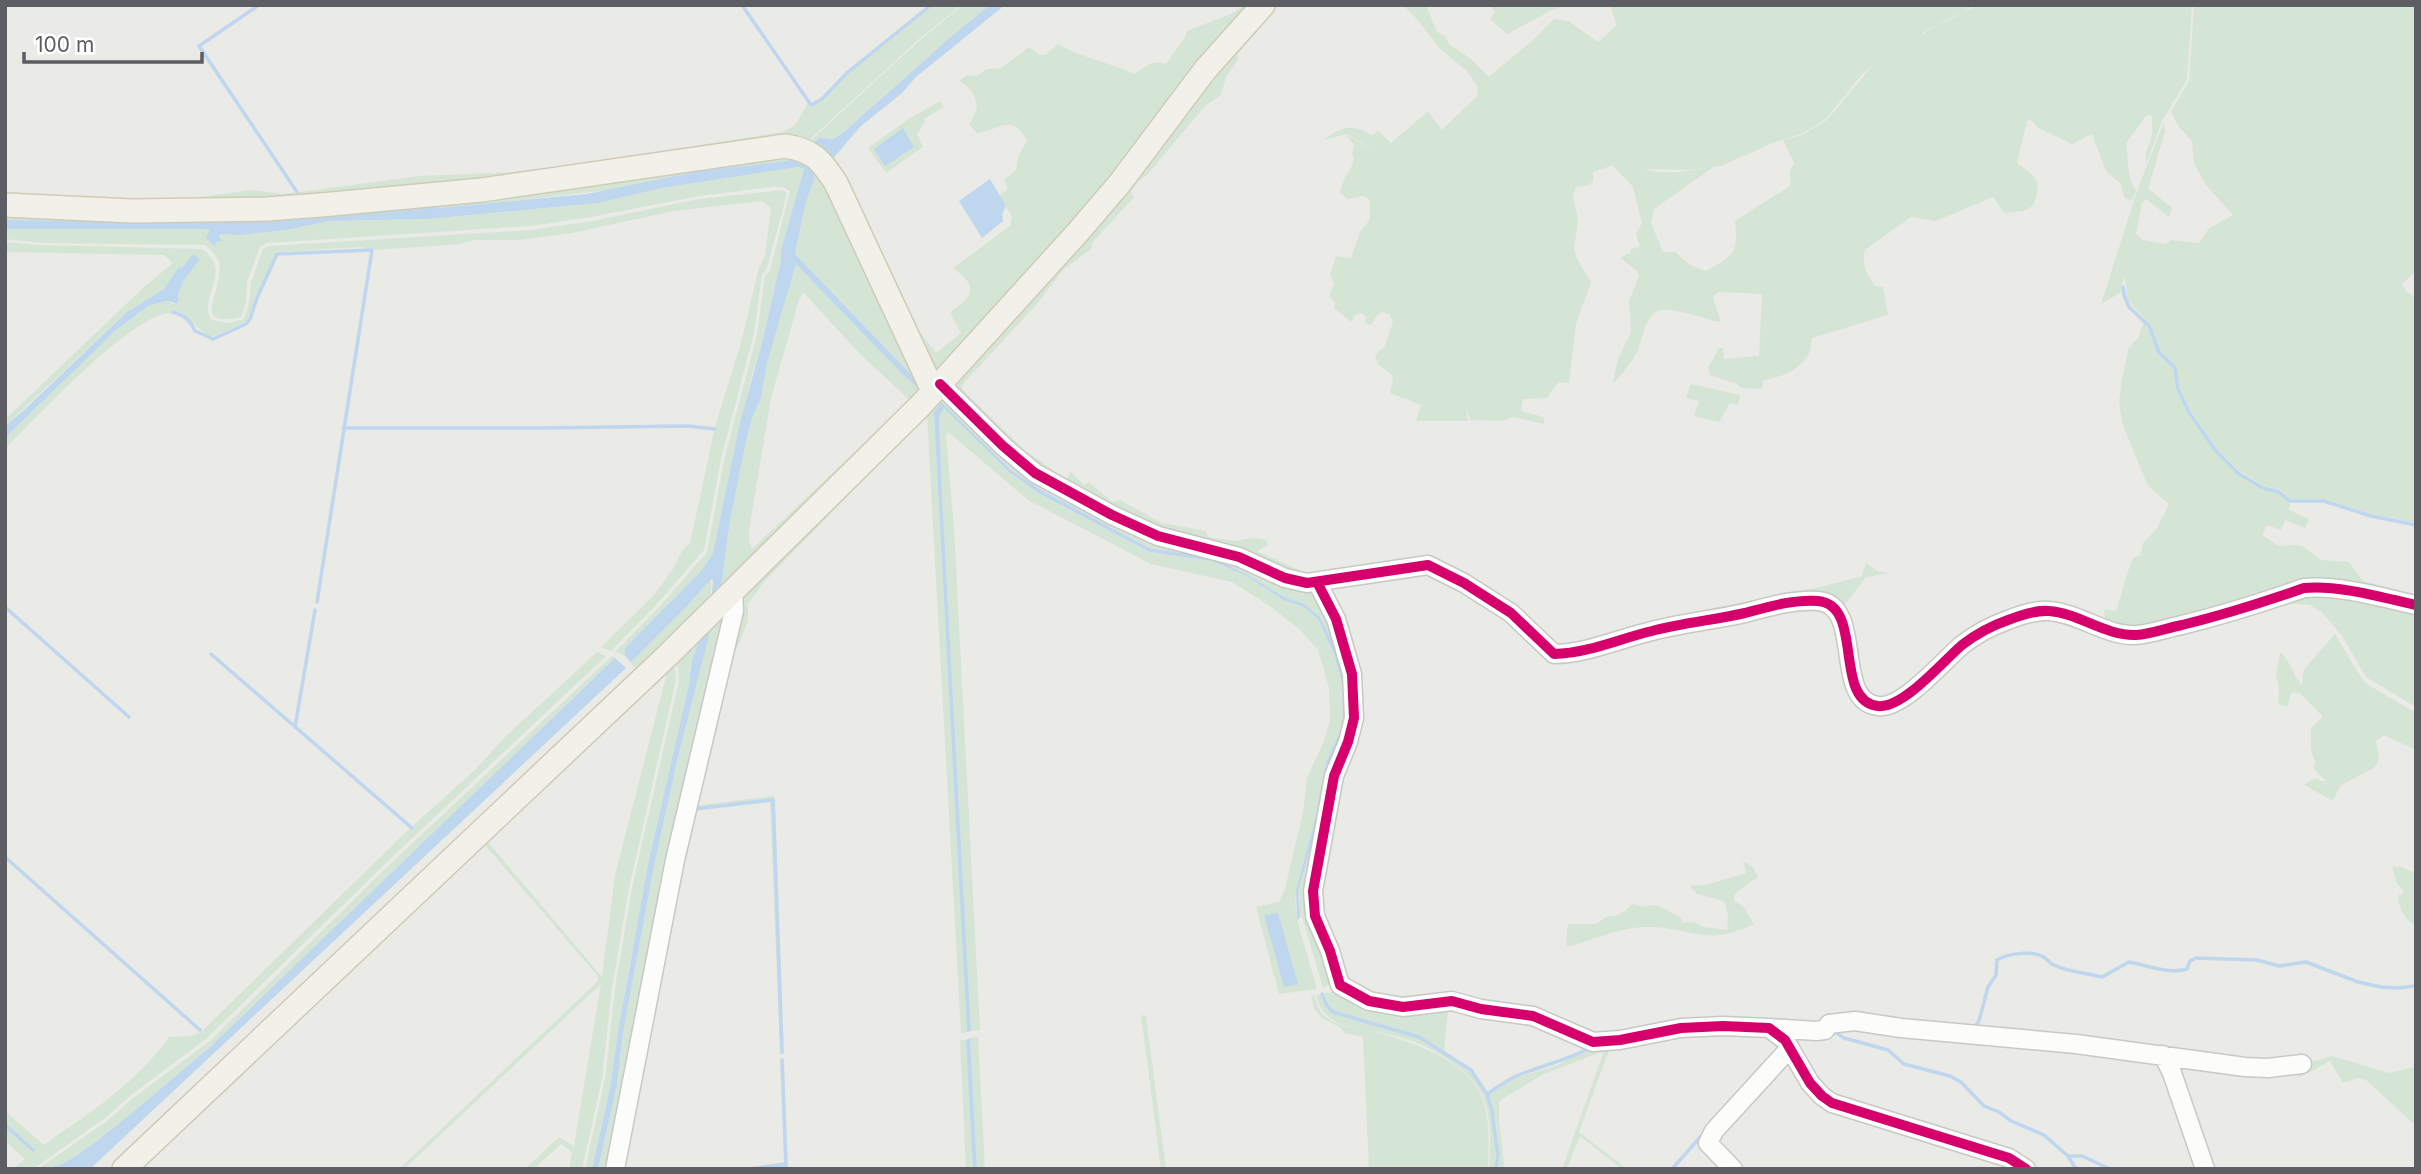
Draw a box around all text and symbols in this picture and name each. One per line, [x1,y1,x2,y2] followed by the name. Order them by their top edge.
[24,21,203,65] scale bar
[35,32,94,57] text: 100 m

